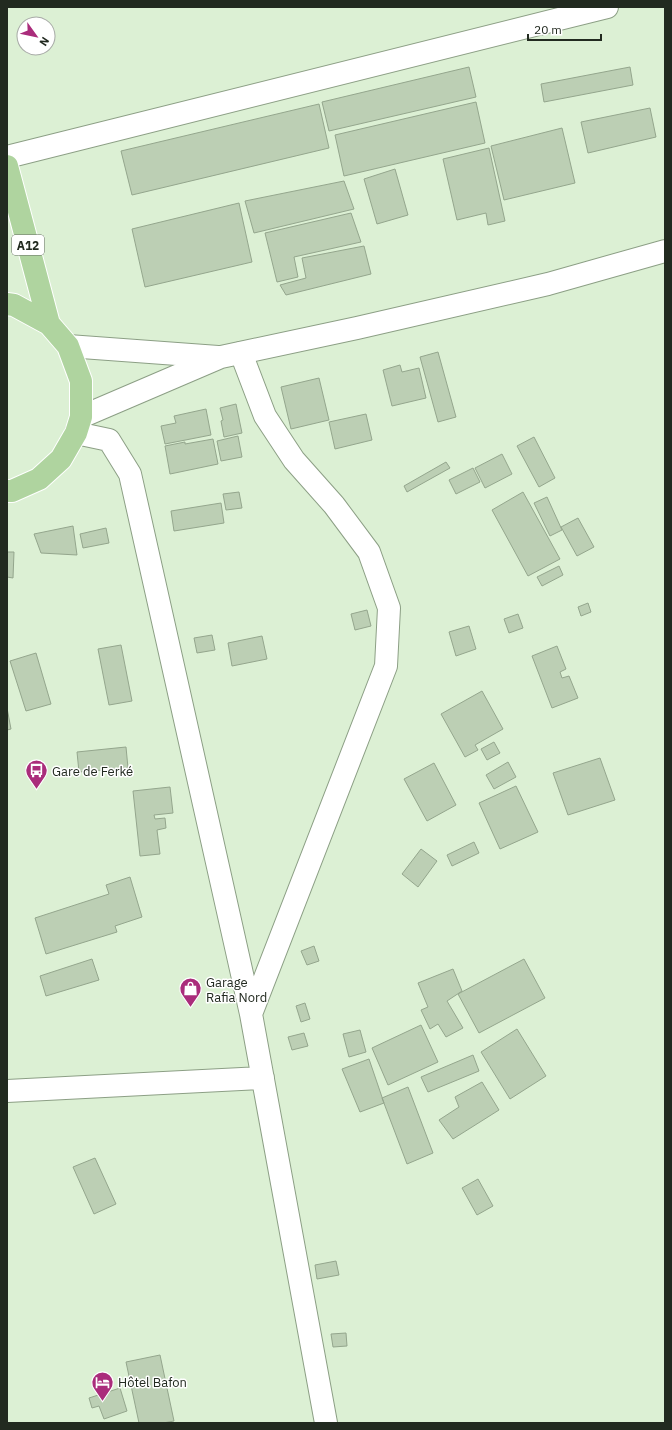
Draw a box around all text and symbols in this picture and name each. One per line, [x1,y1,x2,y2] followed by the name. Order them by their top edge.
[16,16,56,56] north arrow
[528,16,601,42] scale bar
[534,22,562,37] text: 20 m
[36,34,52,49] text: N
[12,235,44,255] road number: A12
[23,758,49,791] bus stop icon: Gare de Ferké
[52,763,133,780] place label: Gare de Ferké
[206,974,267,1006] place label: Garage Rafia Nord
[177,976,203,1009] shop icon: Garage Rafia Nord
[89,1369,115,1402] hotel icon: Hôtel Bafon
[118,1374,187,1391] place label: Hôtel Bafon

